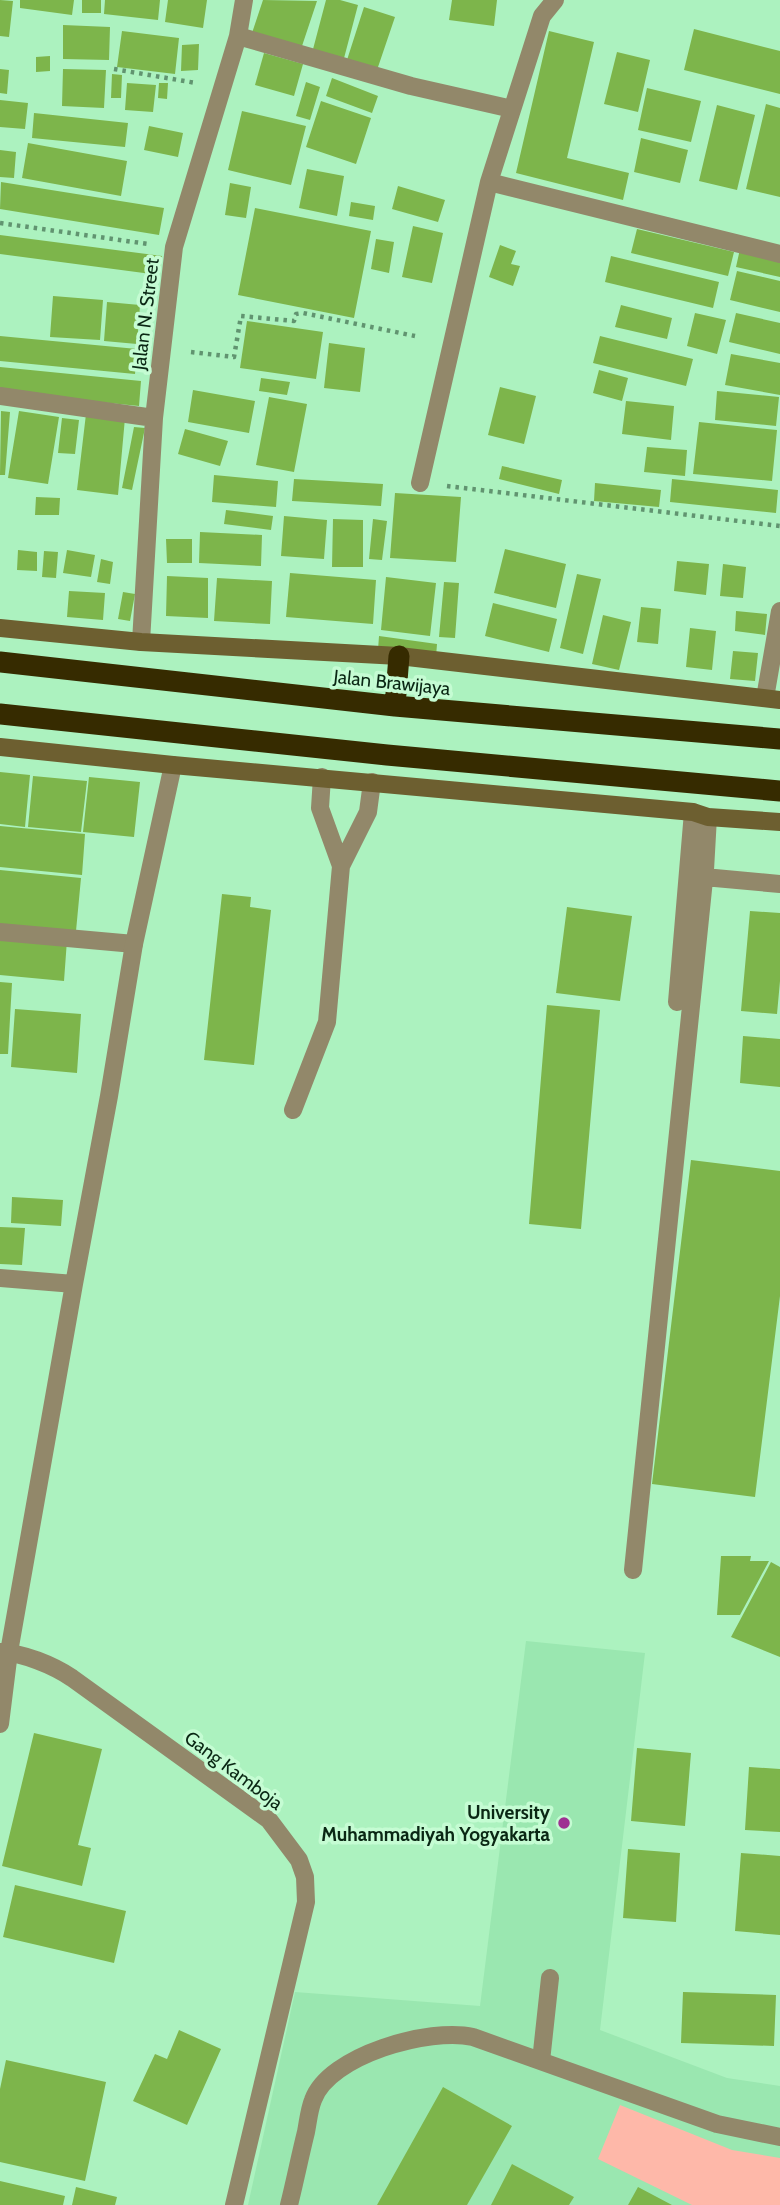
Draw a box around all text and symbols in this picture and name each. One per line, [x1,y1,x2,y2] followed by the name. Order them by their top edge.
[127,256,164,372] street label: Jalan N. Street
[331,665,452,700] street label: Jalan Brawijaya
[180,1726,287,1815] street label: Gang Kamboja
[321,1801,551,1846] place label: University Muhammadiyah Yogyakarta
[556,1815,572,1831] marker: University Muhammadiyah Yogyakarta

